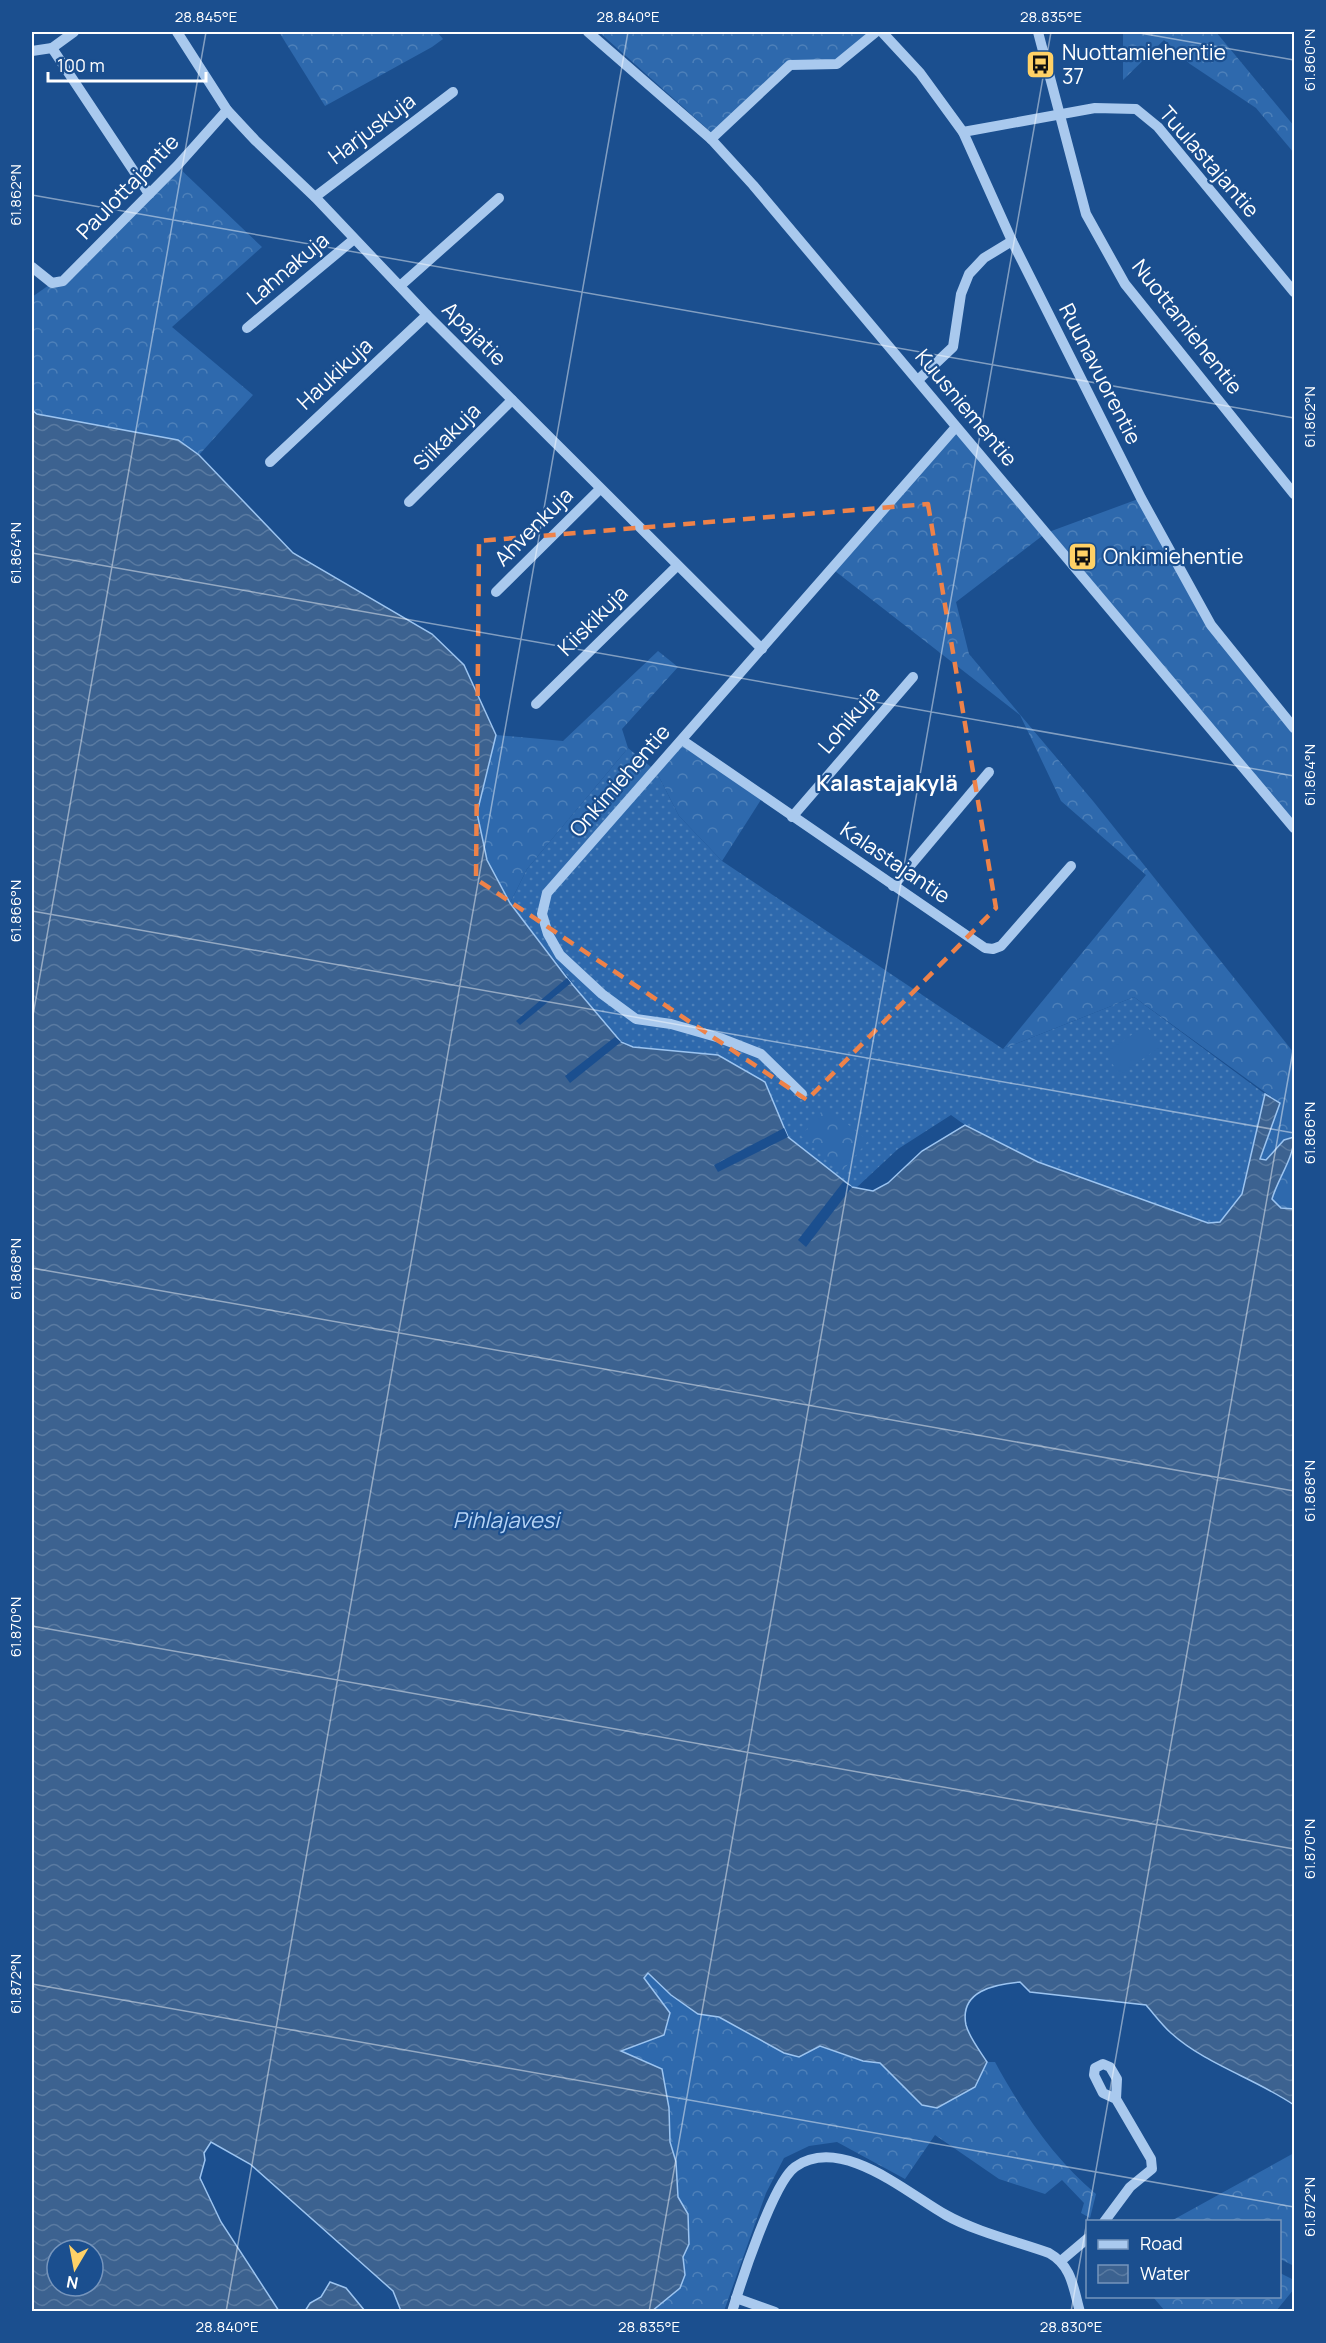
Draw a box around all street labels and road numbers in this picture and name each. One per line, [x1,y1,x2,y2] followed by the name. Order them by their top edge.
[322,86,421,170] street label: Harjuskuja
[1154,100,1266,223] street label: Tuulastajantie
[70,128,185,245] street label: Paulottajantie
[241,226,334,311] street label: Lahnakuja
[1126,253,1249,400] street label: Nuottamiehentie
[437,295,513,371] street label: Apajatie
[1053,298,1149,449] street label: Ruunavuorentie
[291,331,378,415] street label: Haukikuja
[909,343,1024,472] street label: Kuusniementie
[406,396,486,476] street label: Siikakuja
[488,481,579,572] street label: Ahvenkuja
[551,579,633,661] street label: Kiiskikuja
[811,680,885,759] street label: Lohikuja
[563,718,676,843] street label: Onkimiehentie
[835,815,956,909] street label: Kalastajantie

